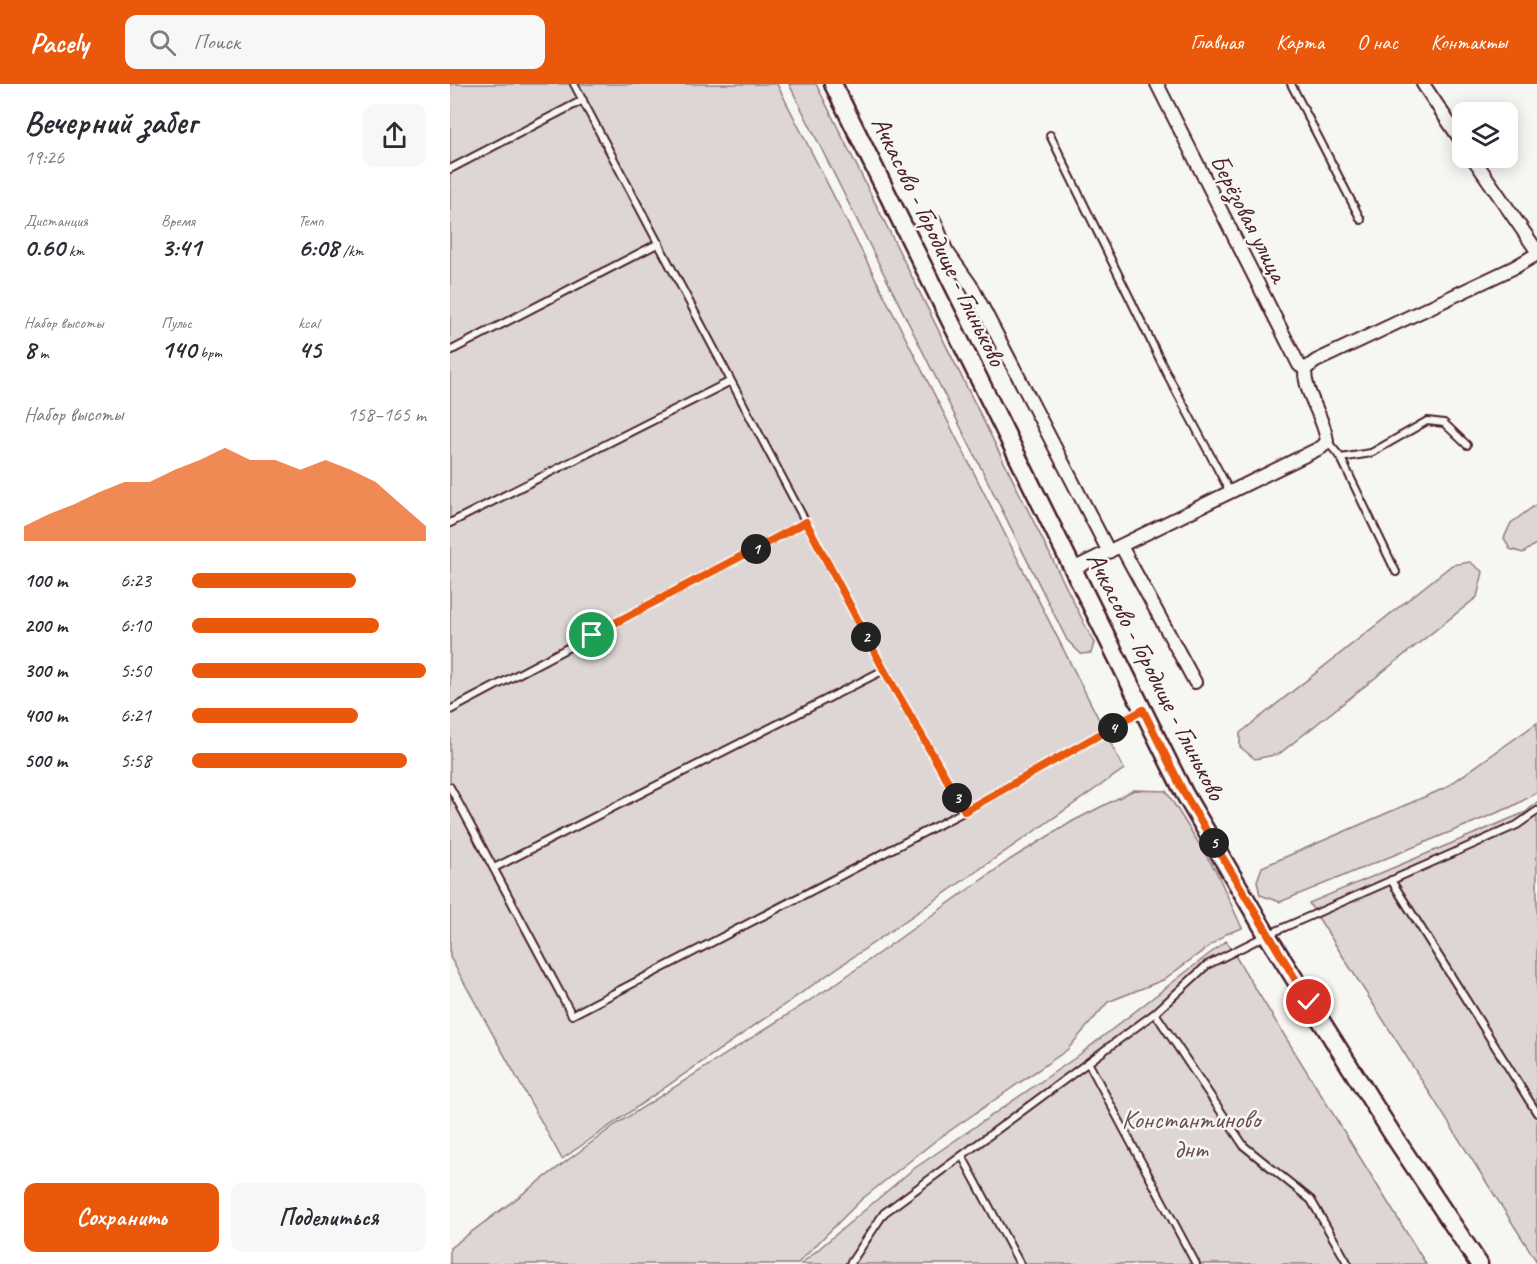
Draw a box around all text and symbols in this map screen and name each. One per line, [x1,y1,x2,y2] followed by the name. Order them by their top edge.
[125,15,545,69] search box
[30,25,89,60] text: Pacely
[146,26,179,59] icon: search
[194,28,240,56] text: Поиск
[1190,29,1243,55] text: Главная
[1276,29,1324,55] text: Карта
[1357,29,1398,55] text: О нас
[1431,29,1507,55] text: Контакты
[24,101,197,143] text: Вечерний забег
[1452,102,1518,168] map controls
[1452,102,1518,168] button: layers
[363,104,426,167] button: share
[864,111,1015,373] street label: Ачкасово - Городище - Глиньково
[24,145,64,170] text: 19:26
[1202,148,1296,290] street label: Берёзовая улица
[24,211,88,231] text: Дистанция
[161,211,195,231] text: Время
[298,211,324,231] text: Темп
[24,231,65,264] text: 0.60
[161,231,201,264] text: 3:41
[298,231,339,264] text: 6:08
[65,241,84,261] text: km
[339,241,364,261] text: /km
[24,313,103,333] text: Набор высоты
[161,313,192,333] text: Пульс
[298,313,319,333] text: kcal
[24,333,36,366] text: 8
[161,333,196,366] text: 140
[298,333,321,366] text: 45
[36,343,49,363] text: m
[196,343,222,363] text: bpm
[24,402,123,427] text: Набор высоты
[347,402,426,427] text: 158–165 m
[741,534,771,564] pin: 1
[752,539,760,559] text: 1
[1079,546,1234,807] street label: Ачкасово - Городище - Глиньково
[24,568,67,593] text: 100 m
[120,568,151,593] text: 6:23
[566,609,617,660] pin
[24,613,67,638] text: 200 m
[120,613,151,638] text: 6:10
[575,618,608,651] icon: arrive
[851,622,881,652] pin: 2
[862,627,870,647] text: 2
[24,658,67,683] text: 300 m
[120,658,151,683] text: 5:50
[24,703,67,728] text: 400 m
[120,703,151,728] text: 6:21
[1098,713,1128,743] pin: 4
[1109,718,1117,738] text: 4
[24,748,67,773] text: 500 m
[120,748,151,773] text: 5:58
[942,783,972,813] pin: 3
[953,788,961,808] text: 3
[1199,828,1229,858] pin: 5
[1211,833,1217,853] text: 5
[1283,976,1334,1027] pin
[1292,985,1325,1018] icon: check
[1122,1103,1263,1166] park label: Константиново днт
[24,1183,219,1252] button: Сохранить
[231,1183,426,1252] button: Поделиться

